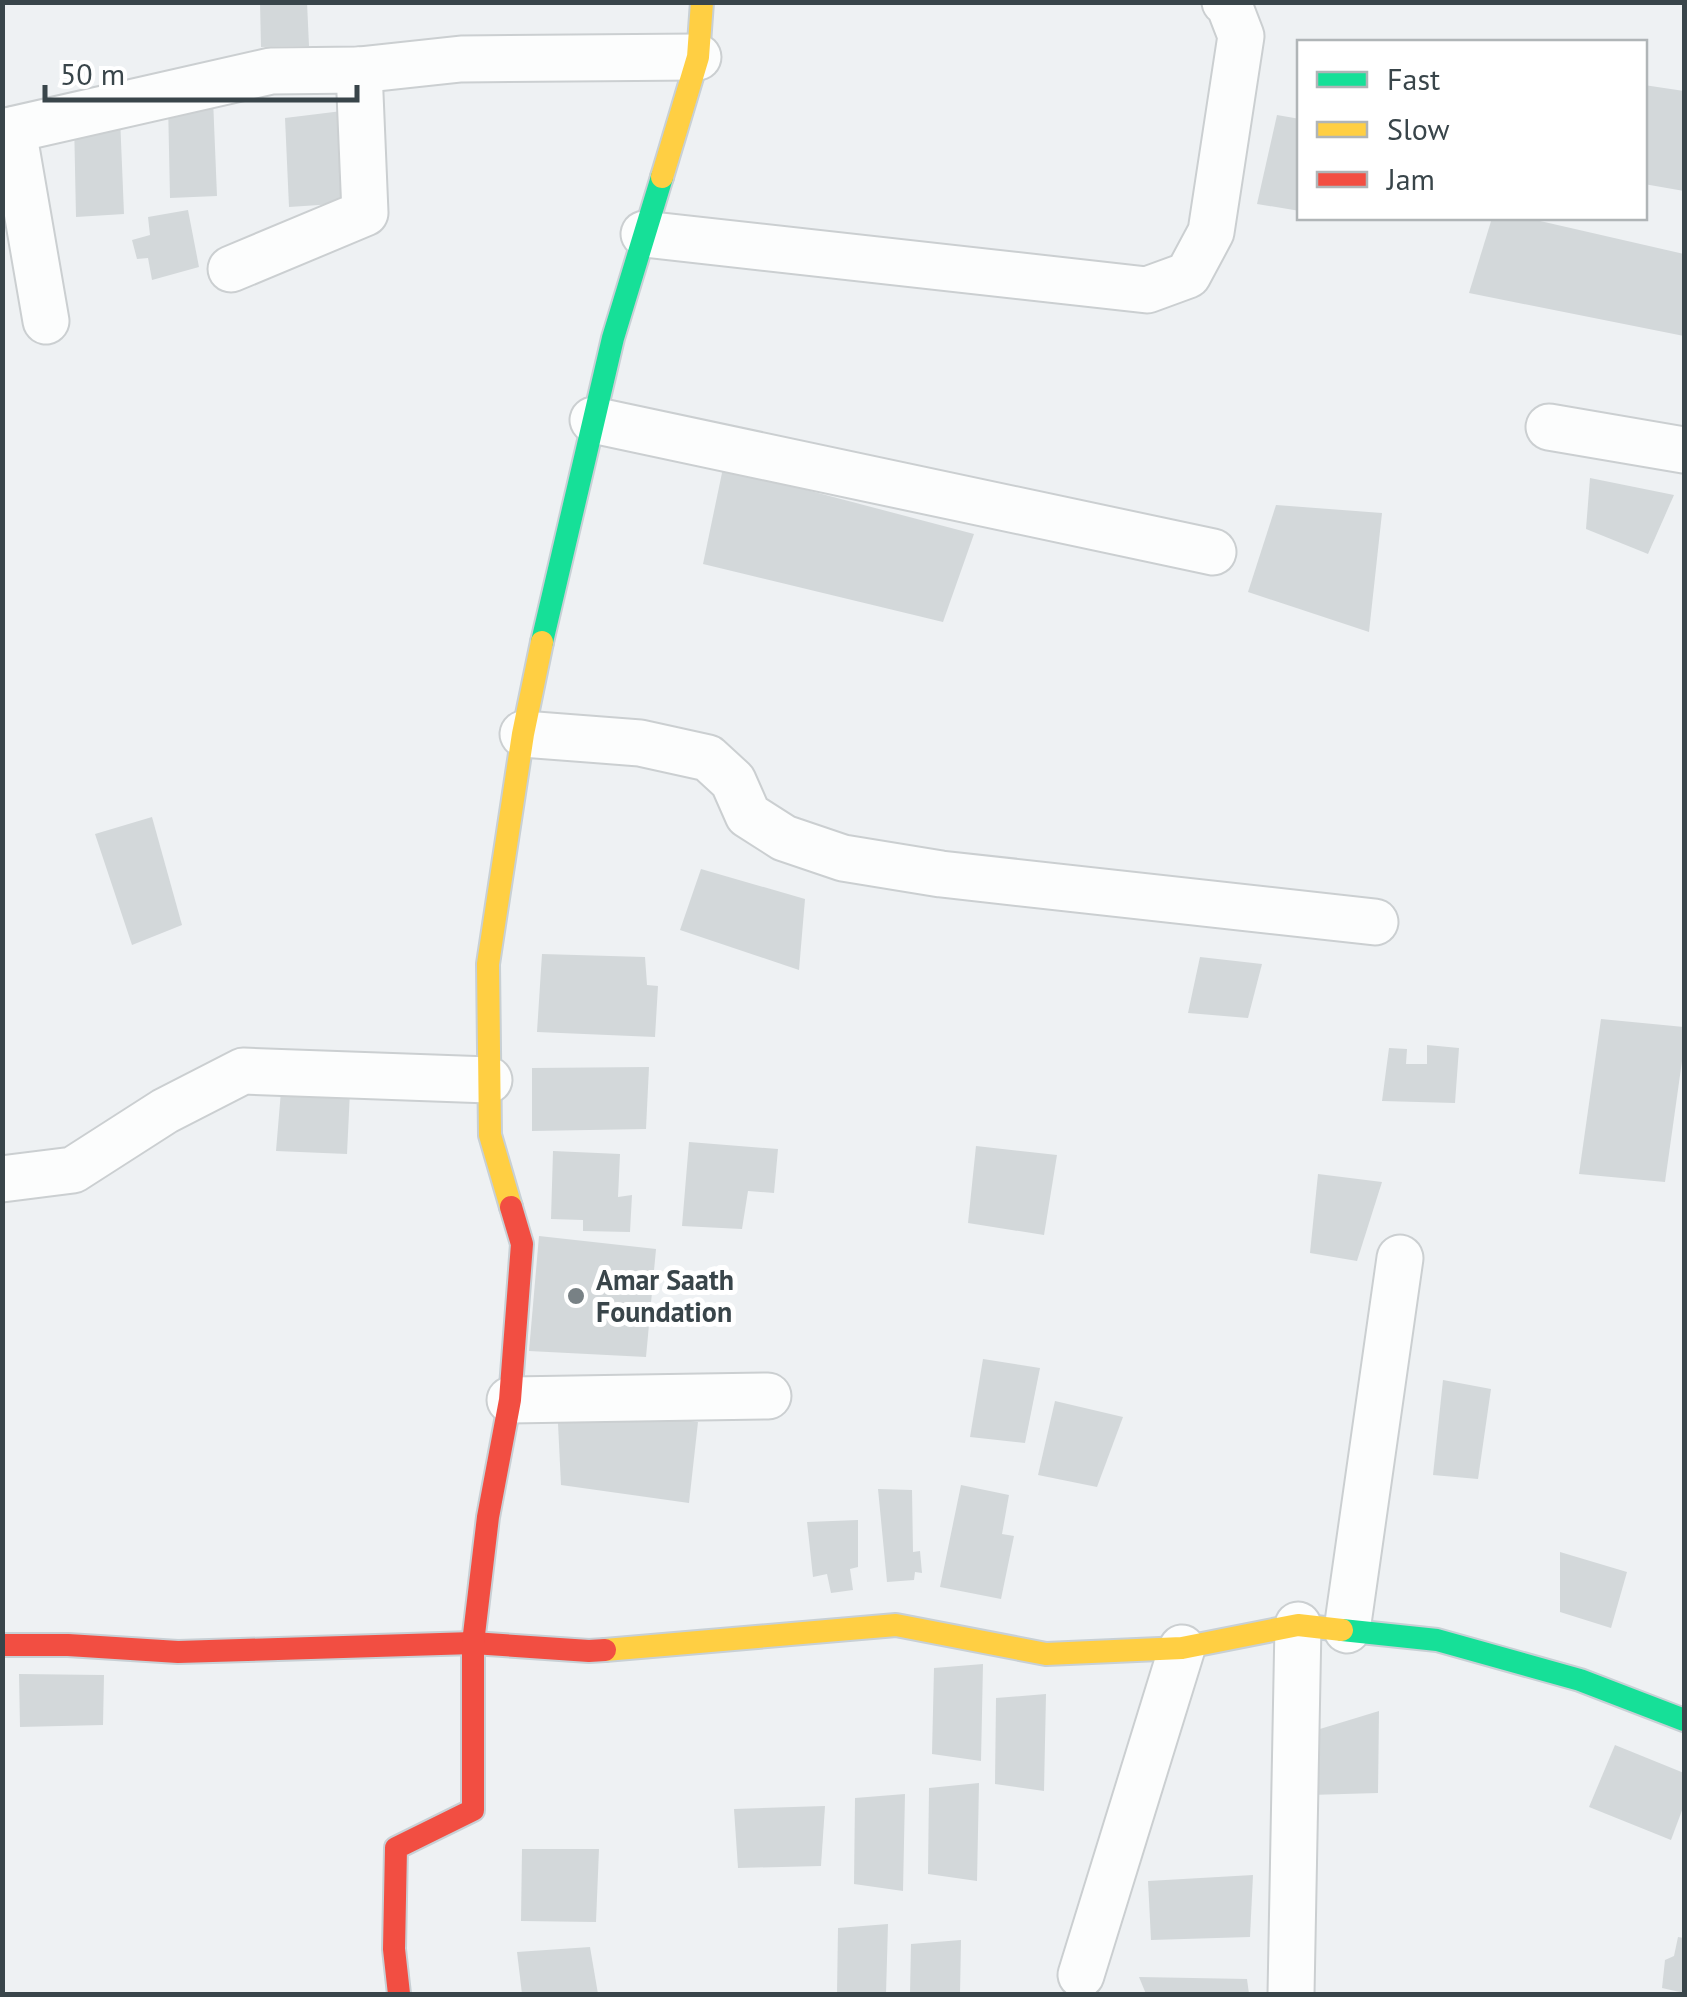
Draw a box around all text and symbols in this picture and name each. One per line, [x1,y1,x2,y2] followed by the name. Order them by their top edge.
[45,40,358,102] scale bar
[1297,40,1647,220] legend
[60,54,125,93] text: 50 m
[1387,59,1440,98] text: Fast
[1387,109,1450,148] text: Slow
[1385,159,1435,198] text: Jam
[596,1261,734,1330] place label: Amar Saath Foundation
[565,1285,587,1307] marker: Amar Saath Foundation

